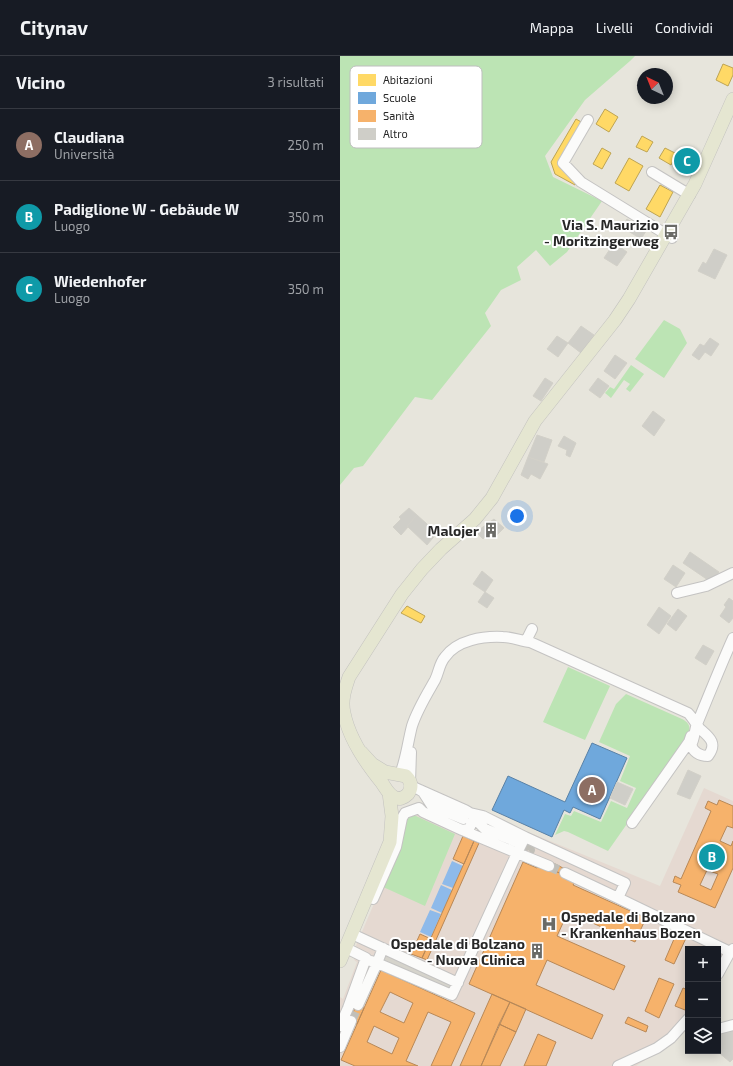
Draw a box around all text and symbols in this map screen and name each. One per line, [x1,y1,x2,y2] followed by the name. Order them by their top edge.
[20,16,88,39] text: Citynav
[530,19,574,36] text: Mappa
[596,19,633,36] text: Livelli
[655,19,713,36] text: Condividi
[350,66,482,148] legend
[637,68,673,104] north arrow
[16,72,65,92] text: Vicino
[383,73,433,86] text: Abitazioni
[267,74,324,90] text: 3 risultati
[383,91,416,104] text: Scuole
[383,109,415,122] text: Sanità
[383,127,408,140] text: Altro
[54,128,124,146] text: Claudiana
[25,137,33,153] text: A
[288,137,324,153] text: 250 m
[54,146,114,162] text: Università
[674,146,700,176] pin: C
[54,200,239,218] text: Padiglione W - Gebäude W
[25,209,33,225] text: B
[288,209,324,225] text: 350 m
[544,216,659,249] place label: Via S. Maurizio - Moritzingerweg
[54,218,90,234] text: Luogo
[662,223,680,241] bus stop icon: Via S. Maurizio - Moritzingerweg
[54,272,146,290] text: Wiedenhofer
[25,281,33,297] text: C
[288,281,324,297] text: 350 m
[54,290,90,306] text: Luogo
[507,506,527,526] your location
[482,521,500,539] building icon: Malojer
[428,522,479,539] place label: Malojer
[579,775,605,805] pin: A
[699,842,725,872] pin: B
[561,908,701,941] place label: Ospedale di Bolzano - Krankenhaus Bozen
[540,915,558,933] hospital icon: Ospedale di Bolzano - Krankenhaus Bozen
[391,935,525,968] place label: Ospedale di Bolzano - Nuova Clinica
[528,942,546,960] building icon: Ospedale di Bolzano - Nuova Clinica
[685,946,721,1054] map controls
[685,946,721,982] button: +
[685,982,721,1018] button: −
[685,1018,721,1054] button: layers

